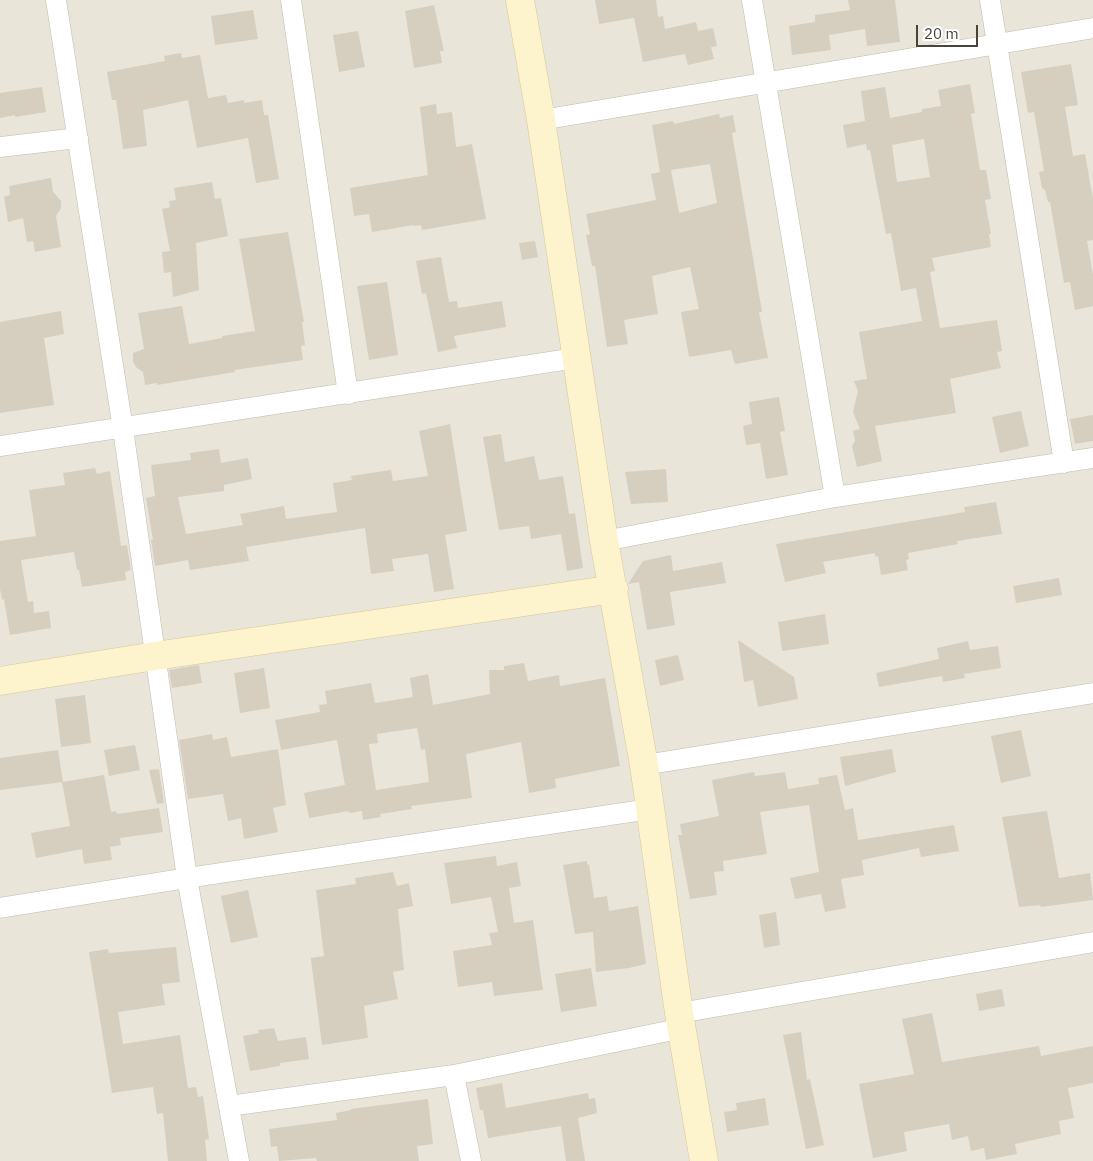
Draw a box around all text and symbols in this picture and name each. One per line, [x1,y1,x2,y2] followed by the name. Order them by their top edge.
[918,15,980,47] scale bar
[924,24,959,43] text: 20 m

